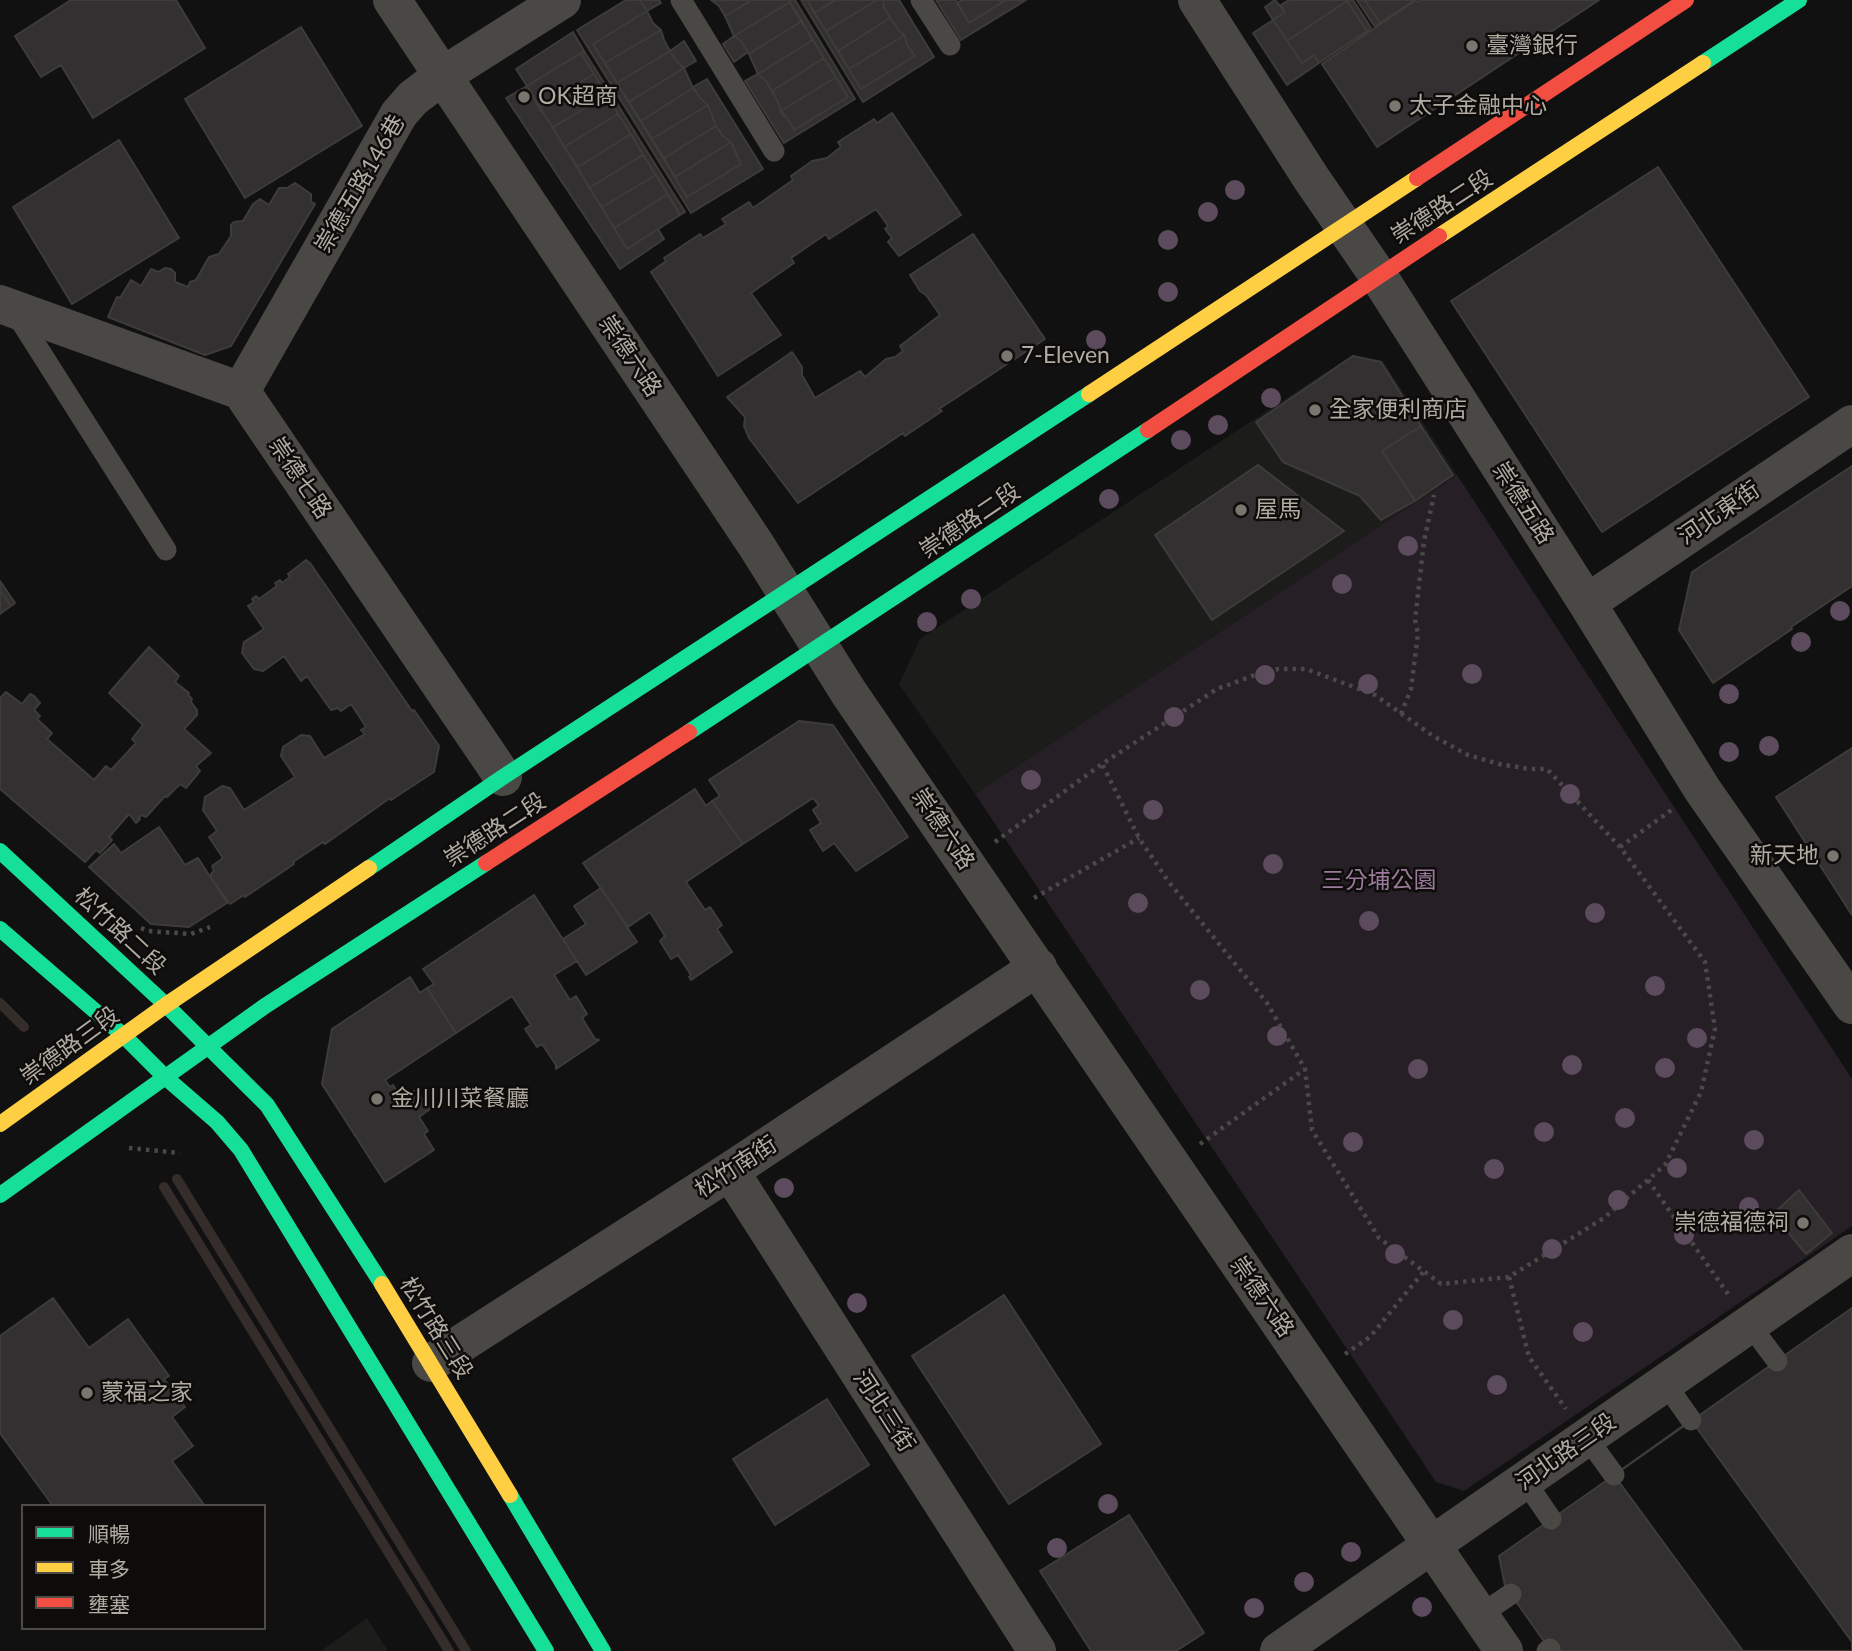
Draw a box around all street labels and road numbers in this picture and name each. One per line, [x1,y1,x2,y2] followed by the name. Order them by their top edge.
[309,110,411,258] street label: 崇德五路146巷
[1386,164,1498,250] street label: 崇德路二段
[593,310,667,402] street label: 崇德六路
[263,432,337,524] street label: 崇德七路
[1486,457,1560,549] street label: 崇德五路
[1673,476,1765,550] street label: 河北東街
[915,477,1025,565] street label: 崇德路二段
[906,783,980,875] street label: 崇德六路
[439,787,551,873] street label: 崇德路二段
[69,882,171,980] street label: 松竹路二段
[15,1001,125,1091] street label: 崇德路三段
[690,1130,782,1204] street label: 松竹南街
[1224,1251,1300,1343] street label: 崇德六路
[394,1272,478,1384] street label: 松竹路三段
[847,1365,921,1457] street label: 河北三街
[1511,1408,1621,1496] street label: 河北路三段

